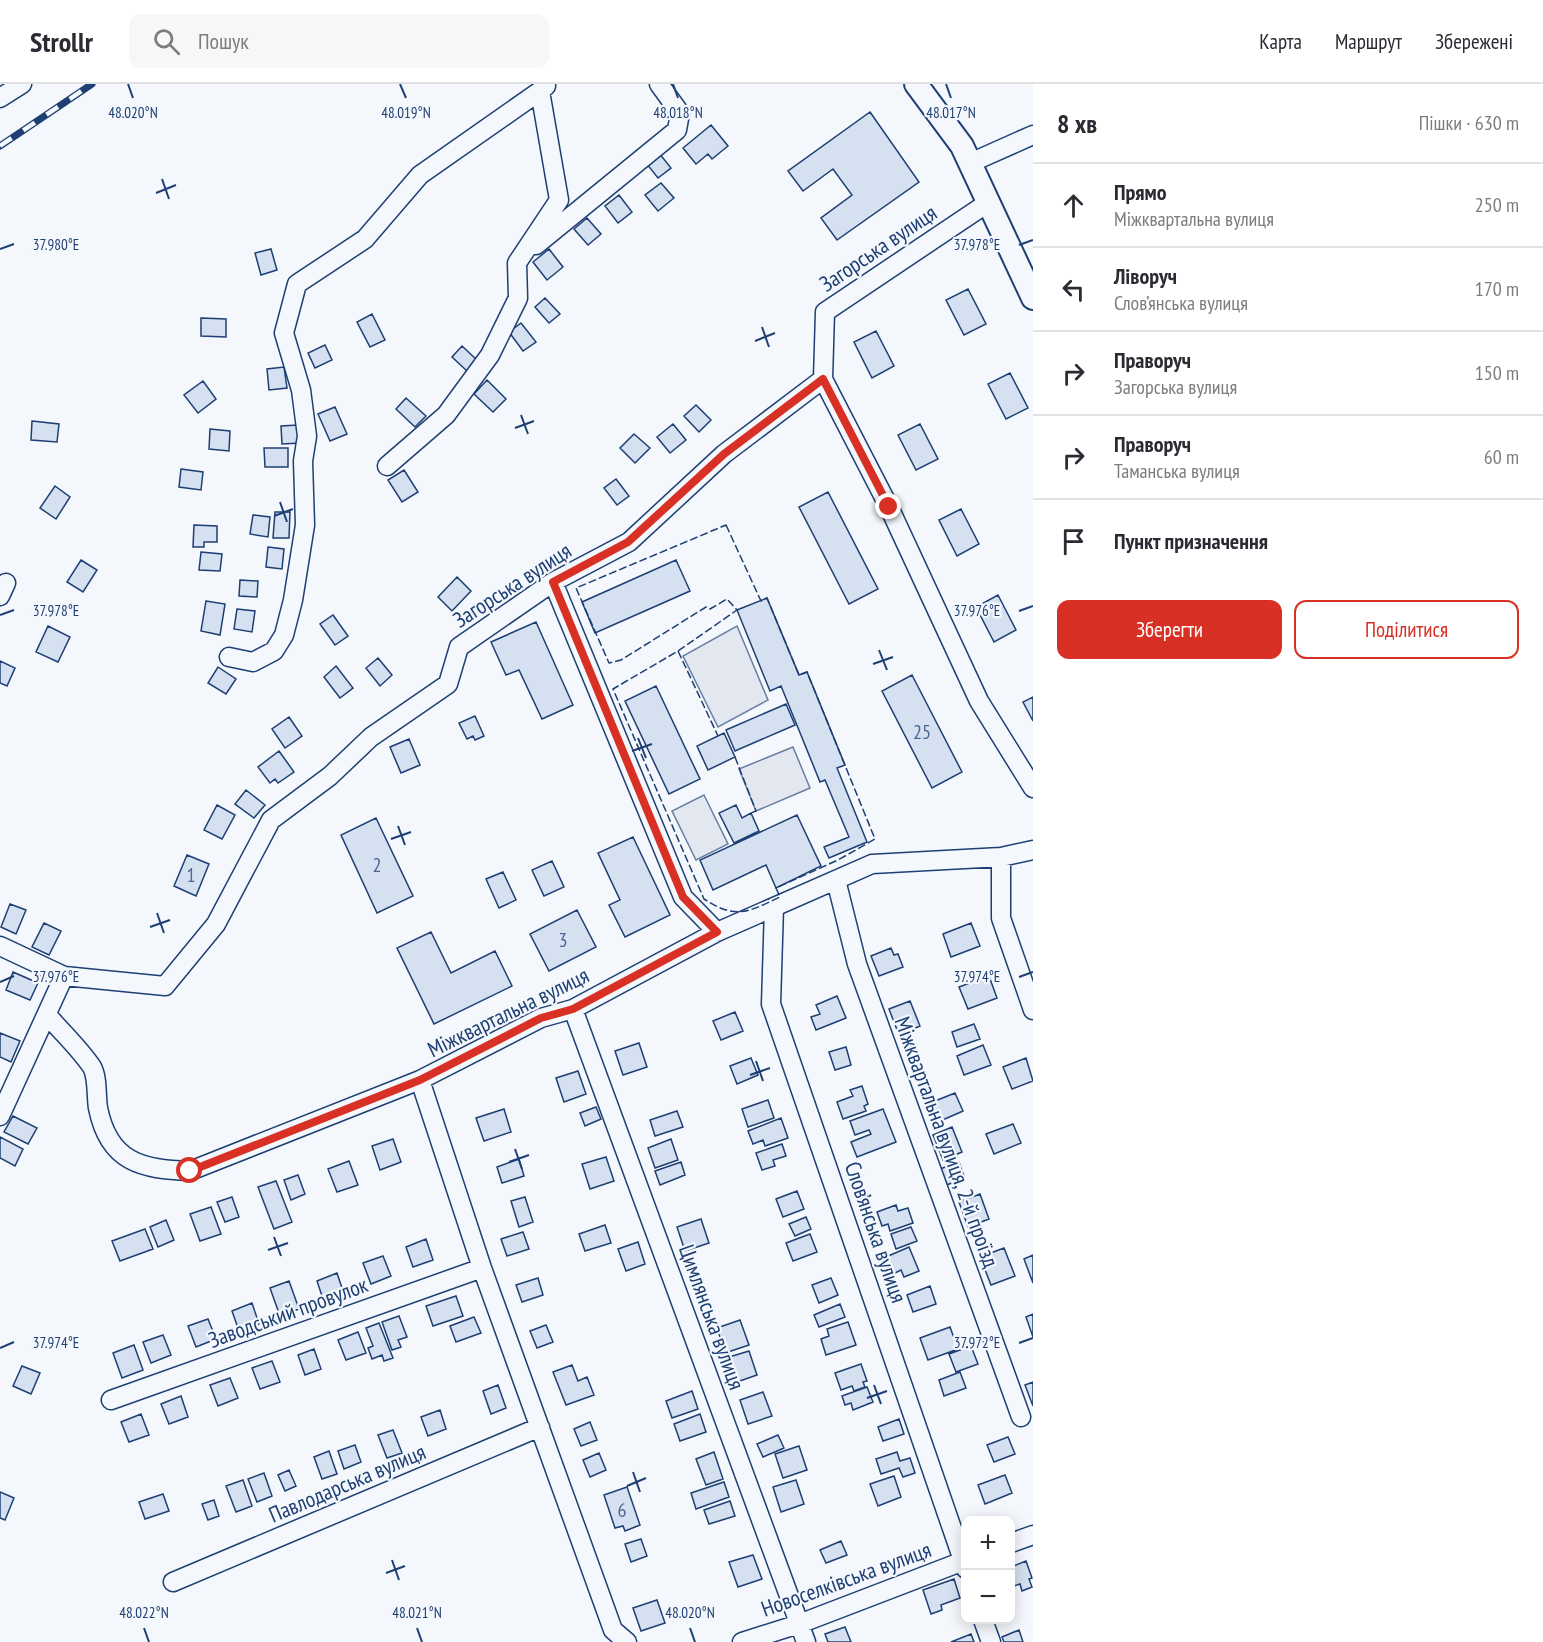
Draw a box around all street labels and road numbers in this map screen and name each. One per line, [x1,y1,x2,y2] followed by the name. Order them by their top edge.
[814,199,942,297] street label: Загорська вулиця
[448,536,576,634] street label: Загорська вулиця
[423,961,593,1063] street label: Міжквартальна вулиця
[889,1013,1006,1272] street label: Міжквартальна вулиця, 2-й проїзд
[839,1158,913,1306] street label: Слов’янська вулиця
[673,1241,751,1393] street label: Цимлянська вулиця
[205,1270,372,1354] street label: Заводський провулок
[264,1437,430,1529] street label: Павлодарська вулиця
[757,1535,935,1623] street label: Новоселківська вулиця

